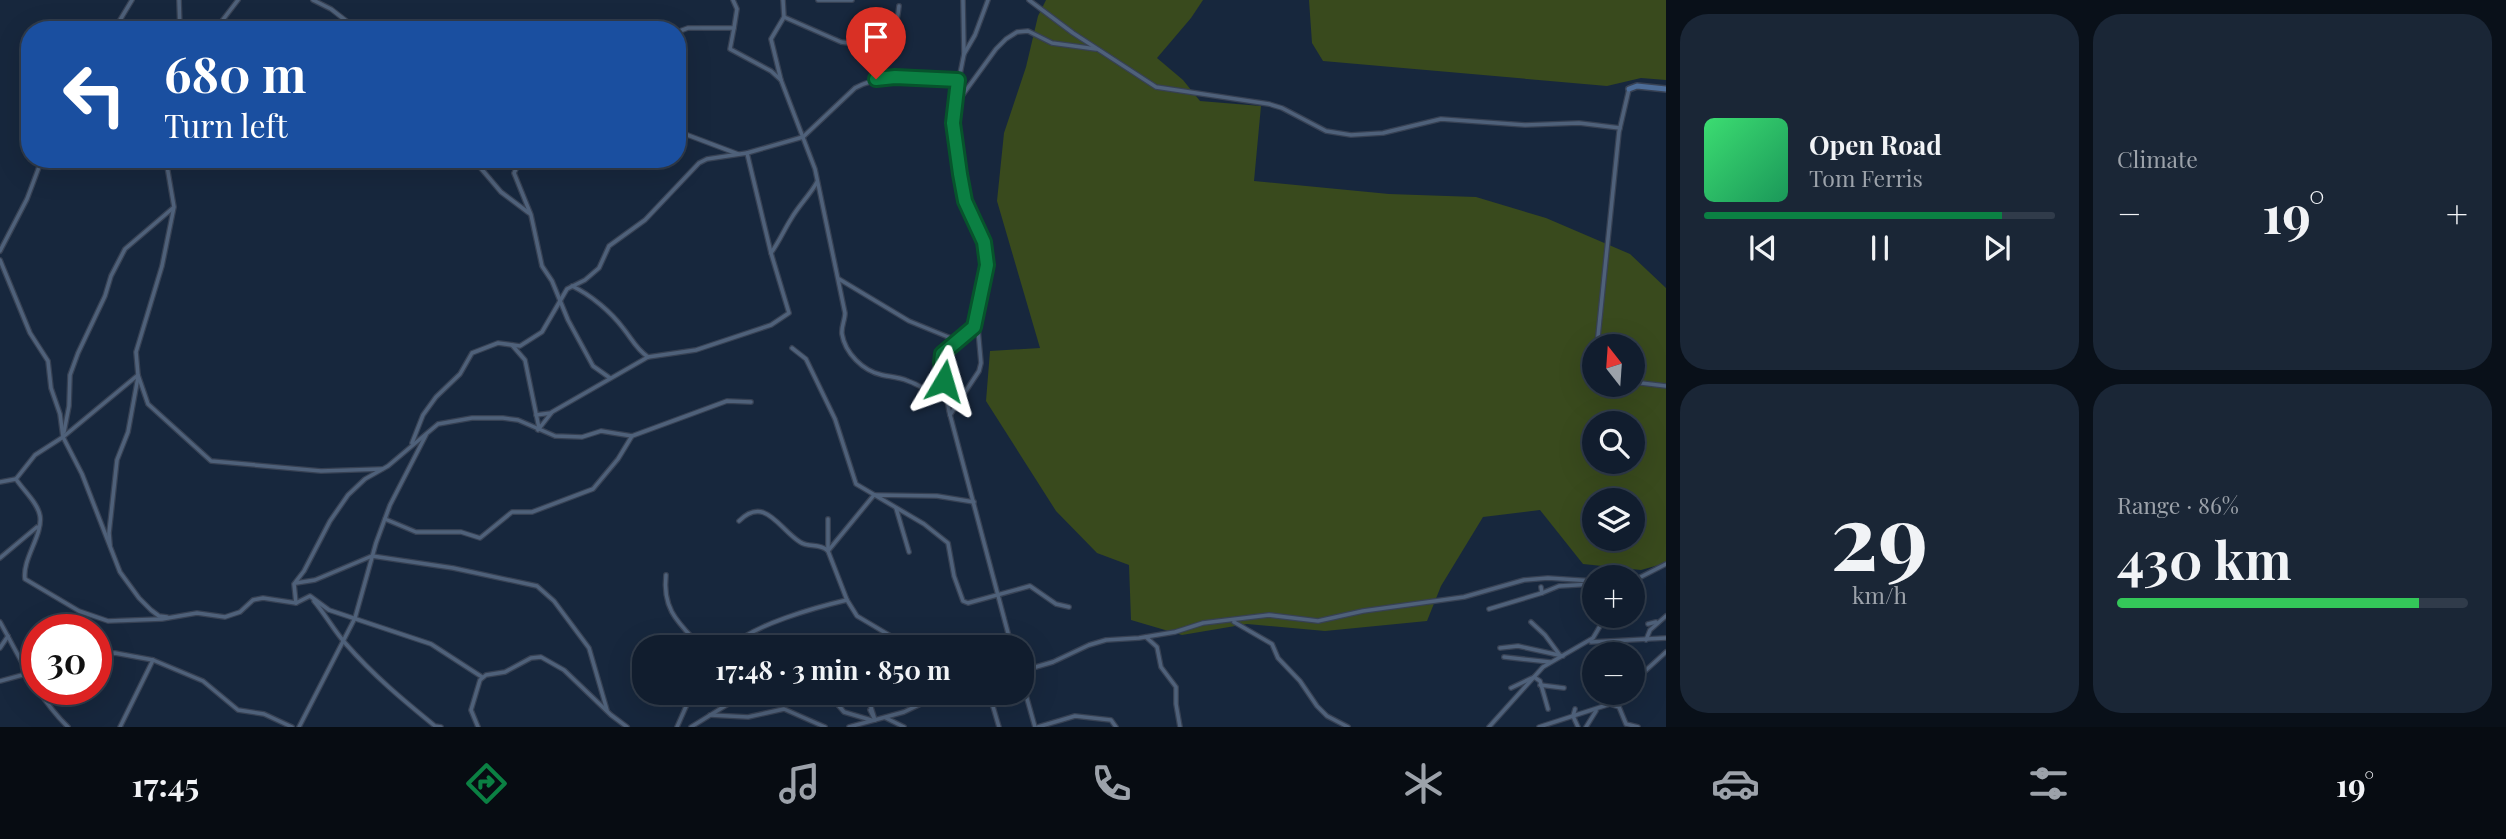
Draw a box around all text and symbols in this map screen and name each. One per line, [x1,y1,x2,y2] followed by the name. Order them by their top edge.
[846,7,906,79] pin
[857,18,895,56] icon: arrive
[164,40,306,105] text: 680 m
[49,49,140,140] icon: left
[164,103,288,146] text: Turn left
[1809,127,1942,162] text: Open Road
[2117,143,2198,174] text: Climate
[1809,162,1923,193] text: Tom Ferris
[2262,178,2325,247] text: 19°
[2117,187,2142,238] text: −
[2446,187,2468,238] text: +
[1744,229,1782,267] icon: previous
[1861,229,1899,267] icon: pause
[1978,229,2016,267] icon: next
[1582,334,1645,397] north arrow
[1582,334,1645,705] map controls
[907,344,981,418] position arrow
[1582,411,1645,474] button: search
[1831,473,1928,594] text: 29
[1582,488,1645,551] button: layers
[2117,489,2239,520] text: Range · 86%
[2117,524,2291,593] text: 430 km
[1582,565,1645,628] button: +
[1852,579,1907,610] text: km/h
[21,614,112,705] speed limit sign: 30
[1582,642,1645,705] button: −
[715,652,951,687] text: 17:48 · 3 min · 850 m
[462,759,511,808] icon: directions
[775,759,824,808] icon: music
[1087,759,1136,808] icon: phone
[1399,759,1448,808] icon: climate
[1711,759,1760,808] icon: car
[2024,759,2073,808] icon: filters
[132,762,199,805] text: 17:45
[2336,762,2374,805] text: 19°

